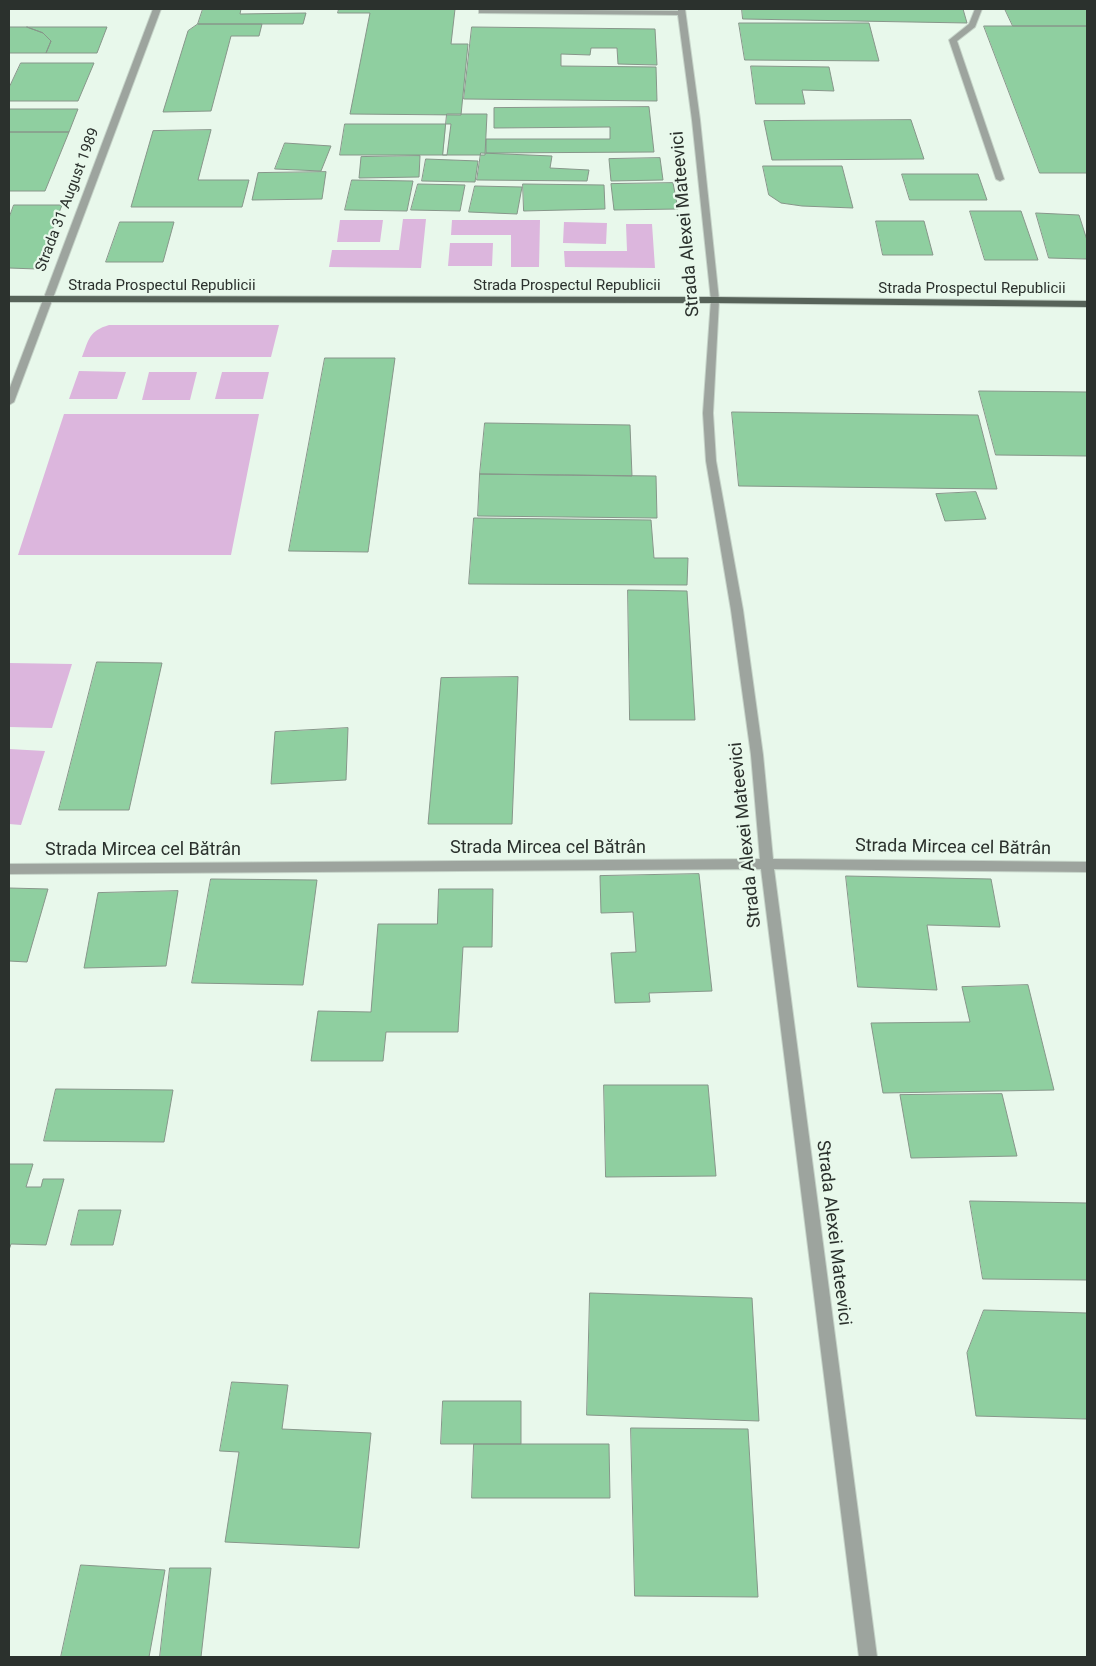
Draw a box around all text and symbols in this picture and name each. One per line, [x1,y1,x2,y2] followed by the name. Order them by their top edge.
[32,126,104,274] street label: Strada 31 August 1989
[667,130,705,318] street label: Strada Alexei Mateevici
[68,277,256,295] street label: Strada Prospectul Republicii
[473,277,661,295] street label: Strada Prospectul Republicii
[878,280,1066,298] street label: Strada Prospectul Republicii
[726,741,766,929] street label: Strada Alexei Mateevici
[855,835,1051,861] street label: Strada Mircea cel Bătrân
[450,837,646,859] street label: Strada Mircea cel Bătrân
[45,839,241,861] street label: Strada Mircea cel Bătrân
[811,1139,855,1327] street label: Strada Alexei Mateevici

